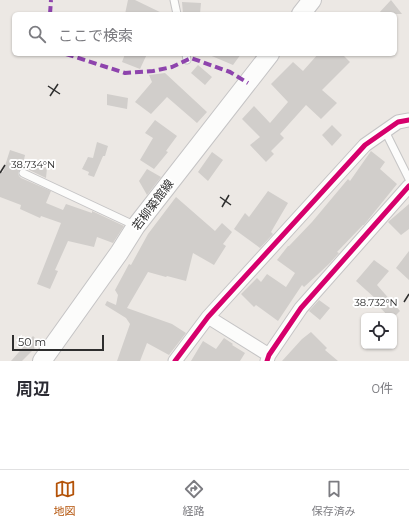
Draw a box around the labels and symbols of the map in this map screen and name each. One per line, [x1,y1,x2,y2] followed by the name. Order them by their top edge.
[11,158,55,171] text: 38.734°N
[129,176,177,233] street label: 若柳築館線
[354,296,398,309] text: 38.732°N
[12,333,104,352] scale bar

